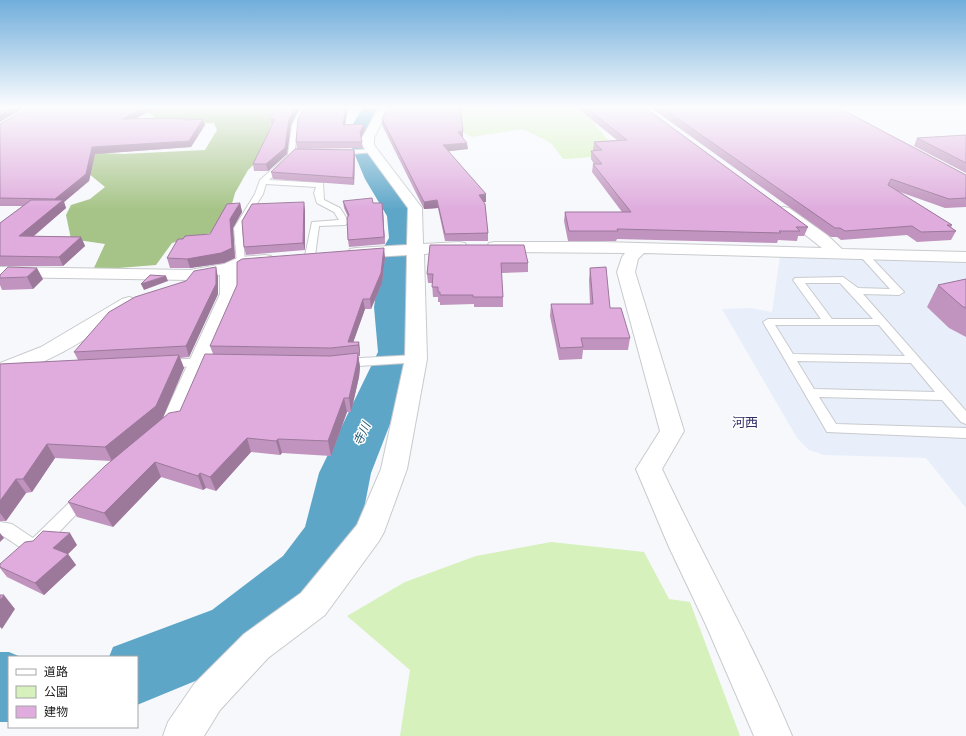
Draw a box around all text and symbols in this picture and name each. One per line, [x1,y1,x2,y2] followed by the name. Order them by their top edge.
[732,414,758,431] district label: 河西
[350,418,374,448] water label: 寺川
[8,656,138,728] legend
[44,664,68,679] text: 道路
[44,684,68,699] text: 公園
[44,704,68,719] text: 建物

